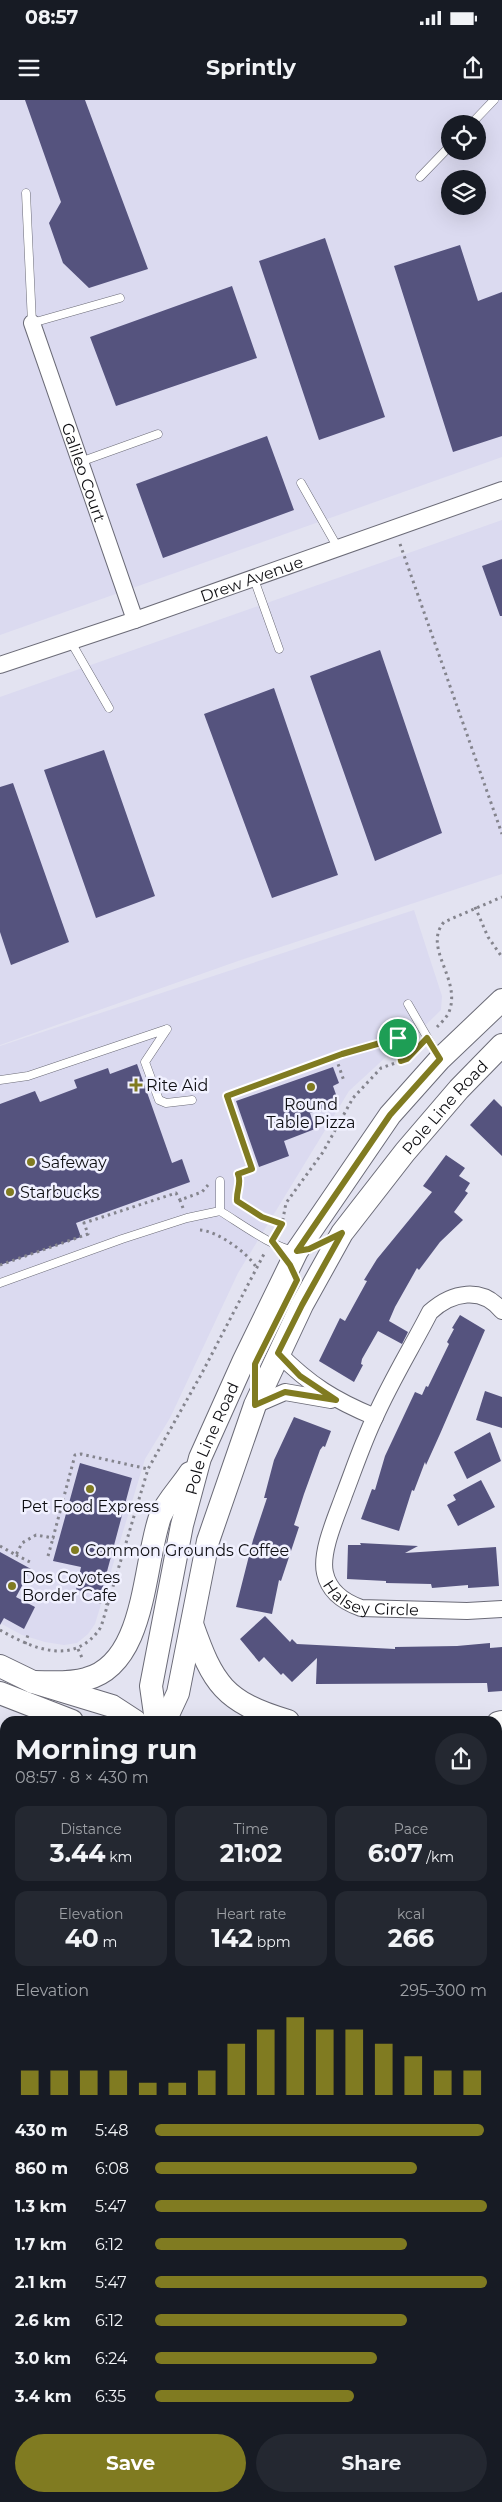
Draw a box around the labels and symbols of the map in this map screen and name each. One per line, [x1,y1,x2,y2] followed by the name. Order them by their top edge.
[58,420,110,525] street label: Galileo Court
[198,552,306,606] street label: Drew Avenue
[377,1017,419,1059] pin
[398,1056,492,1158] street label: Pole Line Road
[146,1076,208,1095] place label: Rite Aid
[130,1079,142,1091] marker: Rite Aid
[305,1081,317,1093] marker: Round Table Pizza
[267,1095,355,1132] place label: Round Table Pizza
[41,1153,107,1172] place label: Safeway
[25,1156,37,1168] marker: Safeway
[20,1183,100,1202] place label: Starbucks
[4,1186,16,1198] marker: Starbucks
[181,1379,242,1497] street label: Pole Line Road
[84,1483,96,1495] marker: Pet Food Express
[21,1497,159,1516] place label: Pet Food Express
[85,1541,289,1560] place label: Common Grounds Coffee
[69,1544,81,1556] marker: Common Grounds Coffee
[22,1568,120,1605] place label: Dos Coyotes Border Cafe
[319,1576,419,1619] street label: Halsey Circle
[6,1580,18,1592] marker: Dos Coyotes Border Cafe

